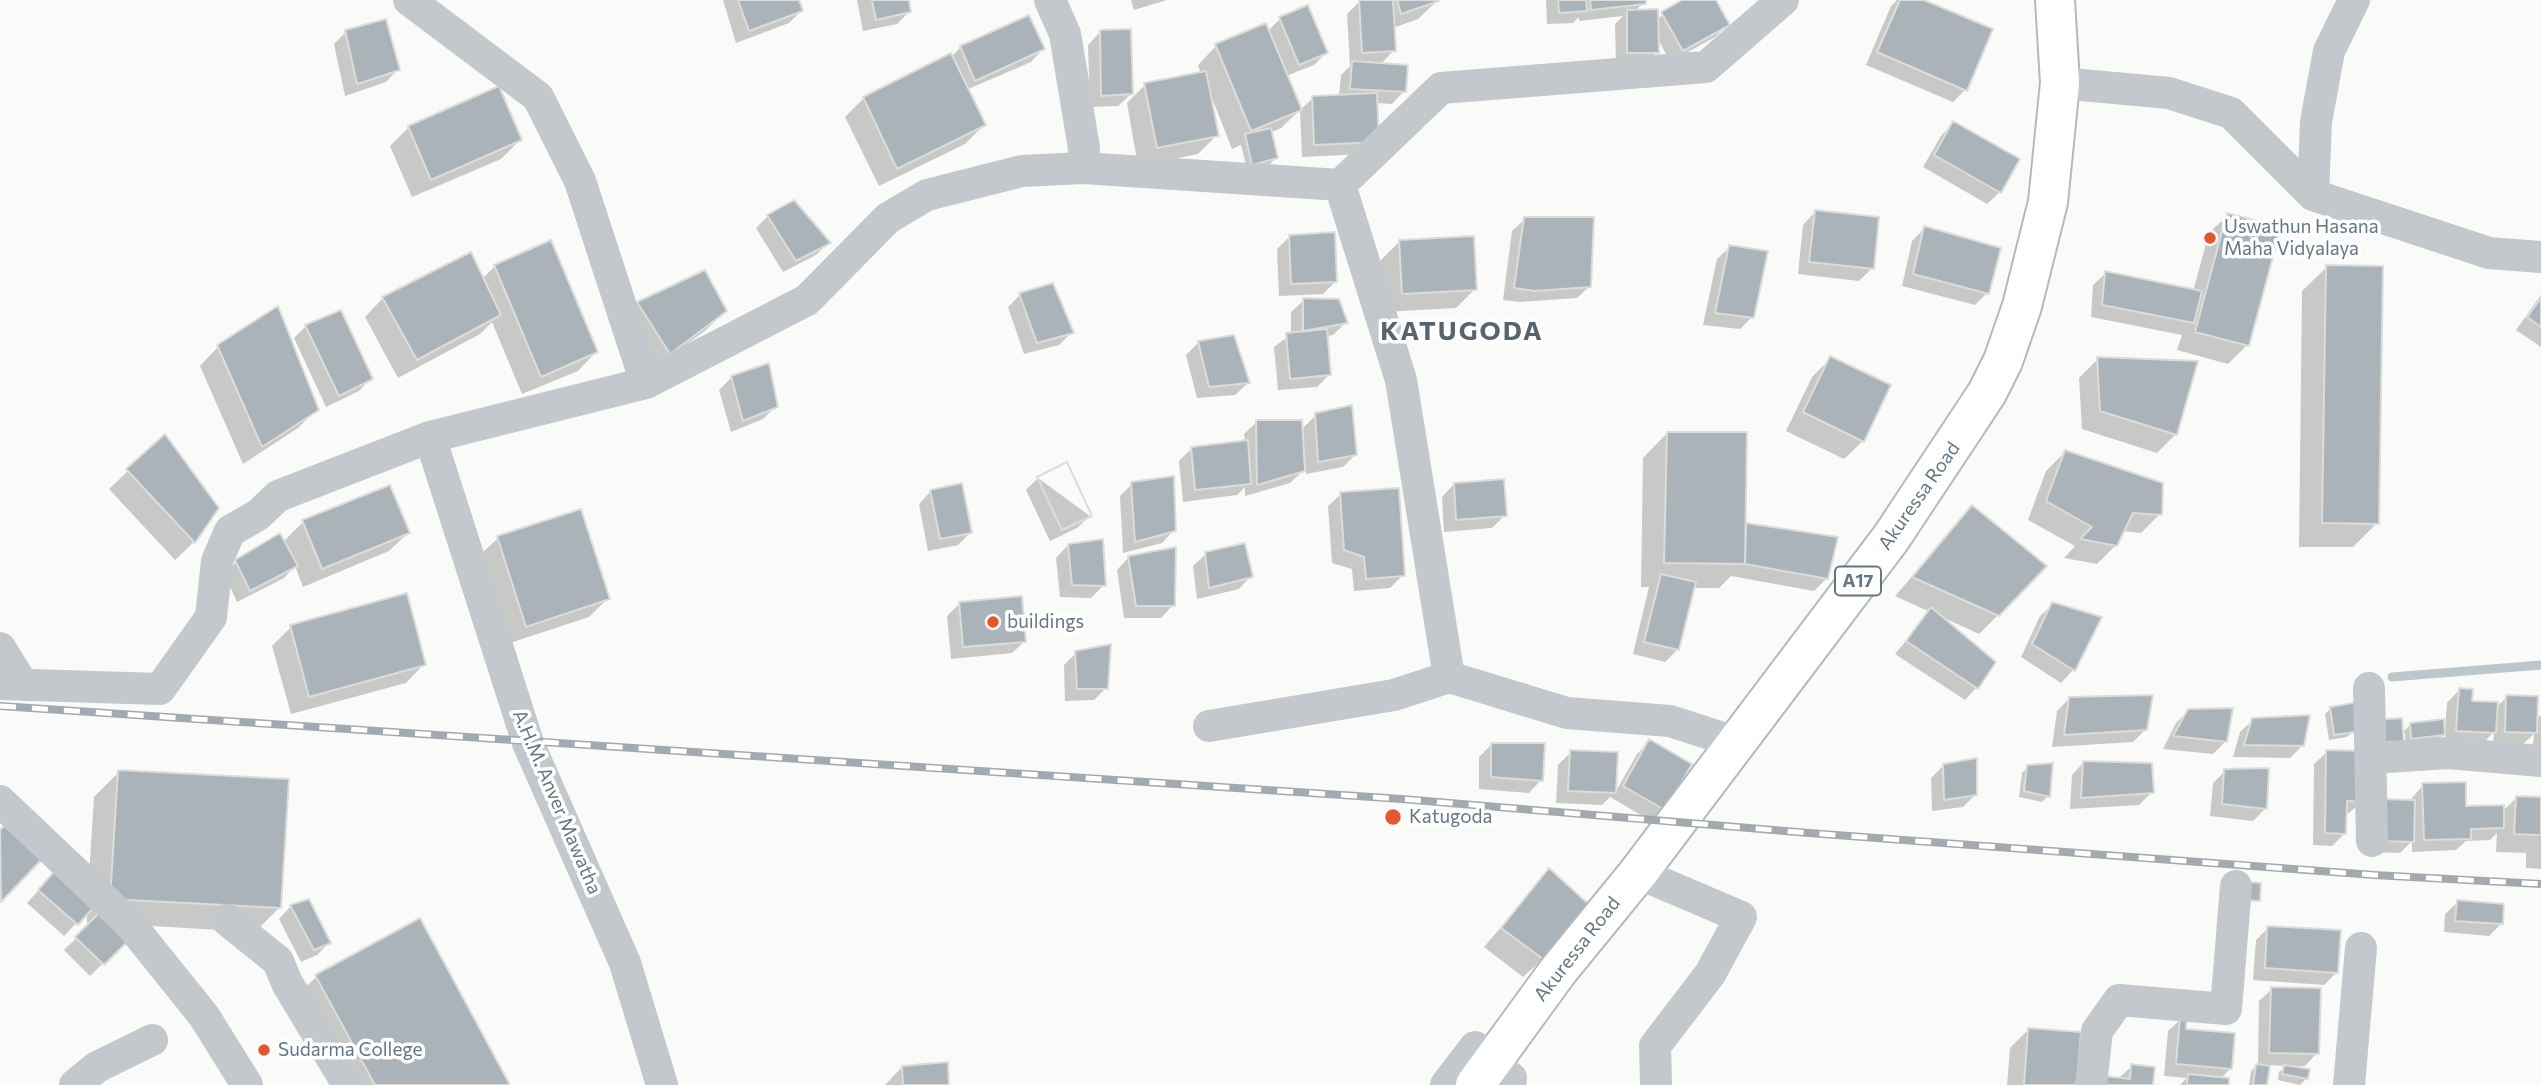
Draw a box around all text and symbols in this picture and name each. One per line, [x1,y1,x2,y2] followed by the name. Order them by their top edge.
[2224,216,2379,260] place label: Uswathun Hasana Maha Vidyalaya
[2202,230,2218,246] marker: Uswathun Hasana Maha Vidyalaya
[1381,315,1543,347] district label: KATUGODA
[1873,438,1965,554] street label: Akuressa Road
[1835,566,1881,596] road number: A17
[1007,611,1084,633] place label: buildings
[985,614,1001,630] marker: buildings
[508,706,606,898] street label: A.H.M. Anver Mawatha
[1409,806,1492,828] place label: Katugoda
[1383,807,1403,827] marker: Katugoda
[1529,892,1625,1006] street label: Akuressa Road
[278,1039,423,1061] place label: Sudarma College
[256,1042,272,1058] marker: Sudarma College

